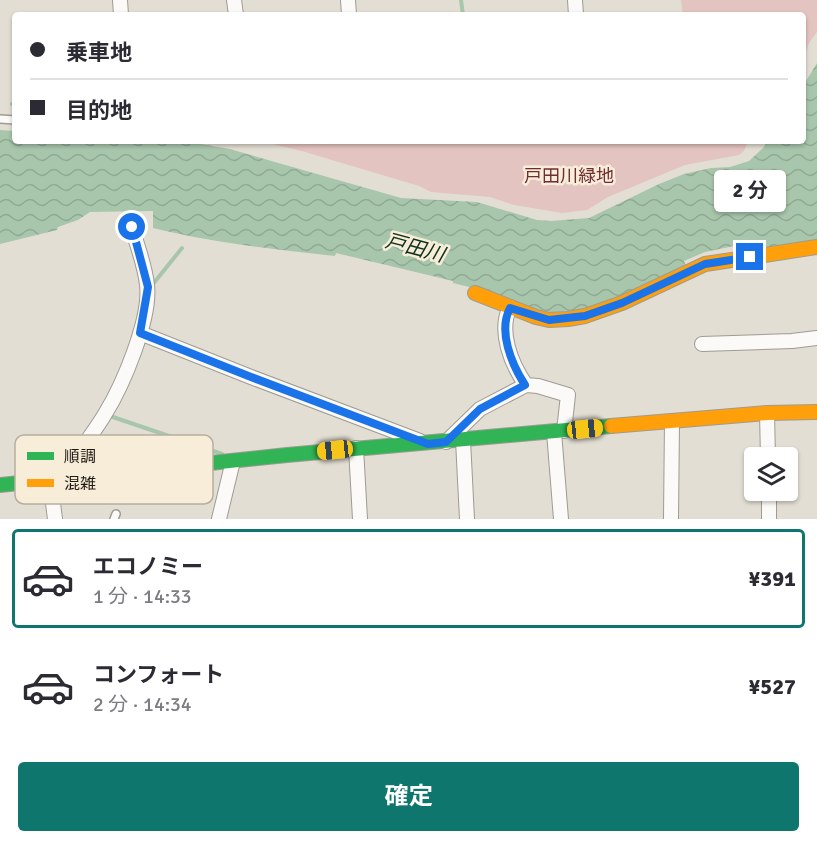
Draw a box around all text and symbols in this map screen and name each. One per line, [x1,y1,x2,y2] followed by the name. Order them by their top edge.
[66,39,132,66] text: 乗車地
[66,97,132,124] text: 目的地
[524,165,614,187] park label: 戸田川緑地
[714,170,786,212] callout: 2 分
[732,178,768,203] text: 2 分
[118,213,145,240] route start
[383,228,449,268] water label: 戸田川
[736,243,763,270] route end
[566,418,604,440] car
[15,435,213,504] legend
[316,439,354,461] car
[64,447,96,467] text: 順調
[744,447,798,501] map controls
[744,447,798,501] button: layers
[64,474,96,494] text: 混雑
[21,552,75,606] icon: car
[93,553,203,580] text: エコノミー
[748,565,796,592] text: ¥391
[93,584,192,609] text: 1 分 · 14:33
[21,660,75,714] icon: car
[93,661,224,688] text: コンフォート
[748,673,796,700] text: ¥527
[93,692,192,717] text: 2 分 · 14:34
[18,762,799,831] button: 確定

